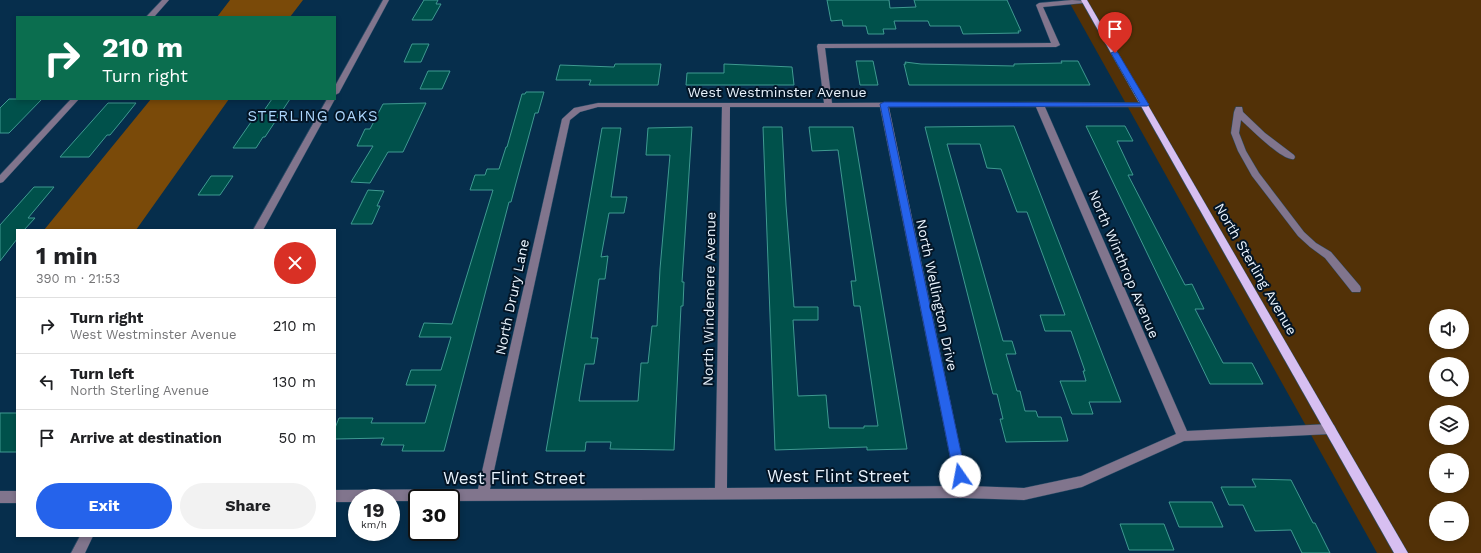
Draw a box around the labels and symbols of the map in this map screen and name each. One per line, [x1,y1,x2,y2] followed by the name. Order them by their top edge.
[1098,12,1132,53] pin
[687,84,867,100] street label: West Westminster Avenue
[247,107,379,125] district label: STERLING OAKS
[1085,187,1163,341] street label: North Winthrop Avenue
[1212,200,1300,338] street label: North Sterling Avenue
[699,212,719,386] street label: North Windemere Avenue
[913,218,961,372] street label: North Wellington Drive
[492,238,532,356] street label: North Drury Lane
[939,455,981,497] position arrow
[767,466,909,486] street label: West Flint Street
[443,468,585,488] street label: West Flint Street
[408,489,460,541] speed limit sign: 30

